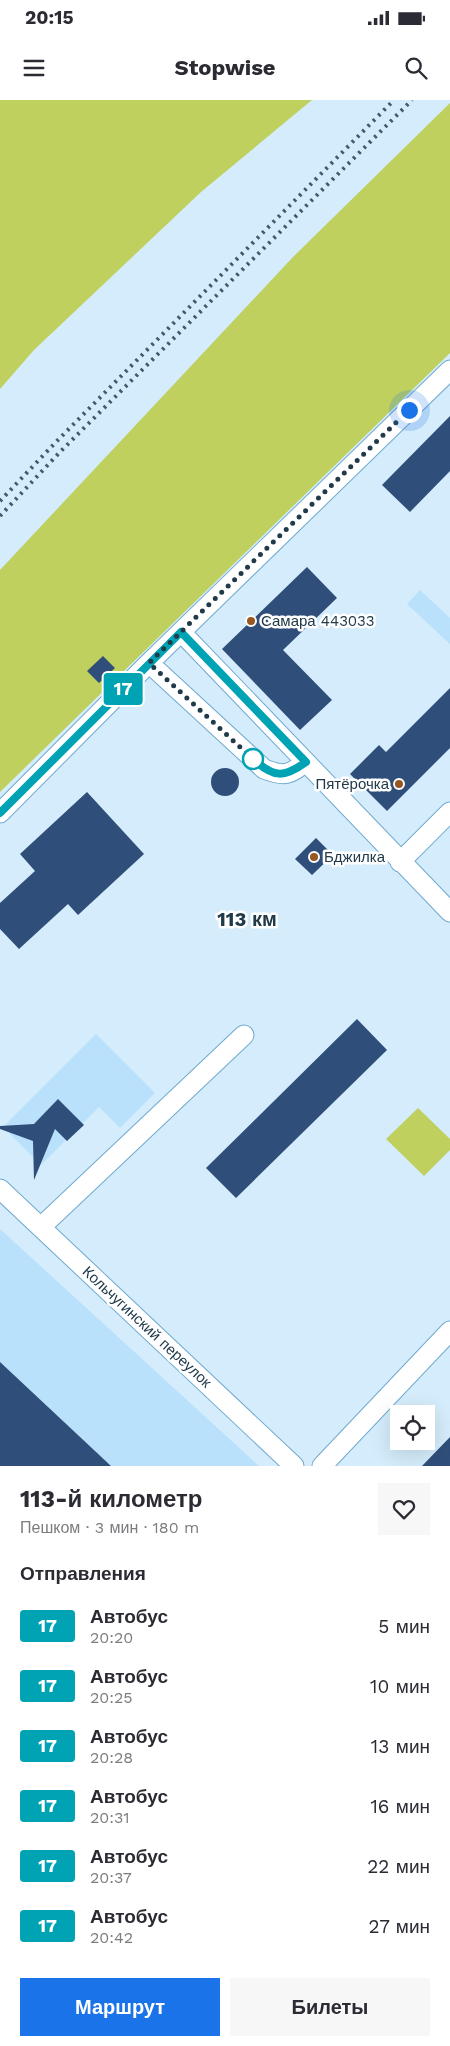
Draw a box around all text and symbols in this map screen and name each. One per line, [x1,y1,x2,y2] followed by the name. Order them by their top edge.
[25,6,74,29] text: 20:15
[20,54,48,82] icon: menu
[402,54,430,82] icon: search
[174,55,276,80] text: Stopwise
[397,398,422,423] your location
[261,612,374,630] place label: Самара 443033
[245,615,257,627] marker: Самара 443033
[100,673,146,705] line badge: 17
[114,678,132,699] text: 17
[242,748,264,770] unlabelled marker
[315,775,390,793] place label: Пятёрочка
[393,778,405,790] marker: Пятёрочка
[324,848,386,866] place label: Бджилка
[308,851,320,863] marker: Бджилка
[217,907,277,931] district label: 113 км
[79,1263,216,1392] street label: Кольчугинский переулок
[390,1405,435,1450] map controls
[390,1405,435,1450] button: locate
[378,1483,430,1535] button: heart
[20,1485,202,1513] text: 113-й километр
[20,1518,199,1537] text: Пешком · 3 мин · 180 m
[20,1562,146,1585] text: Отправления
[90,1605,168,1628] text: Автобус
[38,1615,57,1636] text: 17
[378,1615,430,1638] text: 5 мин
[90,1628,133,1647] text: 20:20
[90,1665,168,1688] text: Автобус
[38,1675,57,1696] text: 17
[370,1675,430,1698] text: 10 мин
[90,1688,133,1707] text: 20:25
[90,1725,168,1748] text: Автобус
[38,1735,57,1756] text: 17
[371,1735,430,1758] text: 13 мин
[90,1748,133,1767] text: 20:28
[90,1785,168,1808] text: Автобус
[38,1795,57,1816] text: 17
[370,1795,430,1818] text: 16 мин
[90,1808,130,1827] text: 20:31
[90,1845,168,1868] text: Автобус
[38,1855,57,1876] text: 17
[367,1855,430,1878] text: 22 мин
[90,1868,132,1887] text: 20:37
[90,1905,168,1928] text: Автобус
[38,1915,57,1936] text: 17
[369,1915,430,1938] text: 27 мин
[90,1928,133,1947] text: 20:42
[20,1978,220,2036] button: Маршрут
[230,1978,430,2036] button: Билеты

